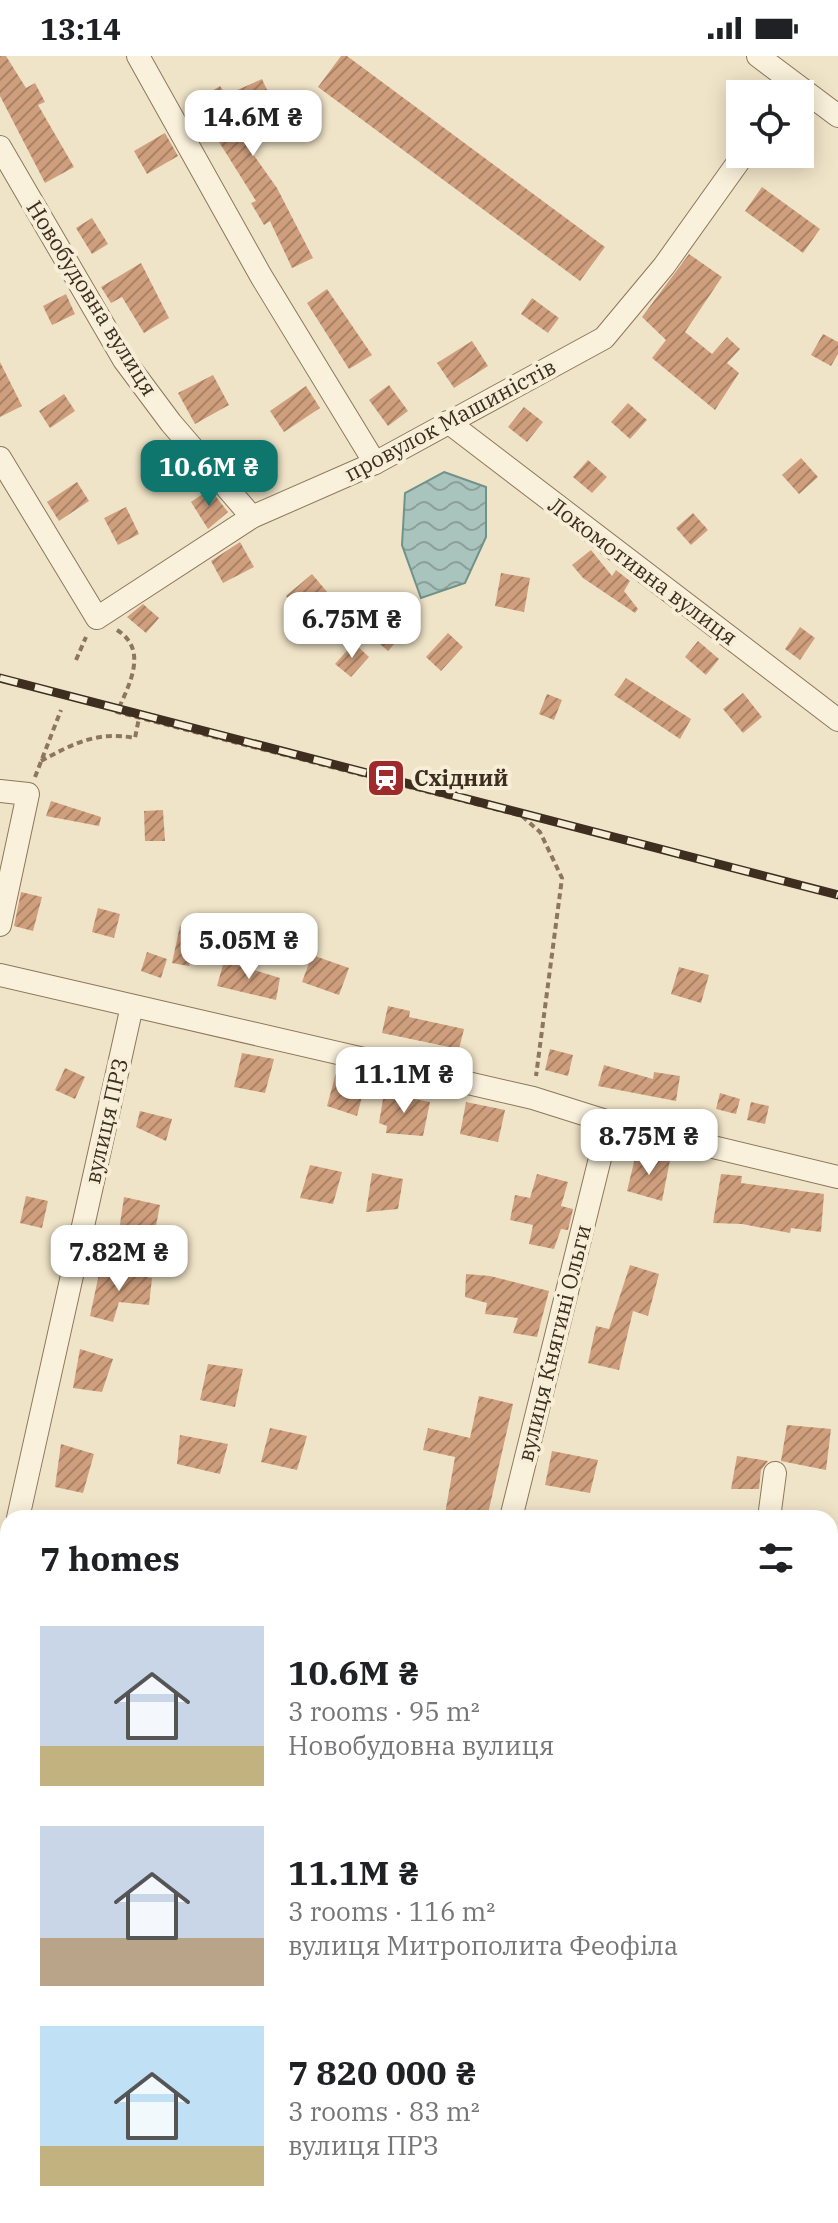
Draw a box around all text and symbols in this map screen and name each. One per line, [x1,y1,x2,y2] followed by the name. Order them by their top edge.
[40,9,121,48] text: 13:14
[726,80,814,168] map controls
[726,80,814,168] button: locate
[179,90,327,158] pin: 14.6M ₴
[203,99,303,133] text: 14.6M ₴
[20,195,164,401] street label: Новобудовна вулиця
[339,351,561,488] street label: провулок Машиністів
[135,440,283,508] pin: 10.6M ₴
[159,449,259,483] text: 10.6M ₴
[543,490,744,651] street label: Локомотивна вулиця
[278,592,426,660] pin: 6.75M ₴
[302,601,402,635] text: 6.75M ₴
[365,757,407,799] station icon: Східний
[414,763,508,792] place label: Східний
[175,913,323,981] pin: 5.05M ₴
[199,922,299,956] text: 5.05M ₴
[330,1047,478,1115] pin: 11.1M ₴
[77,1056,134,1186] street label: вулиця ПРЗ
[354,1056,454,1090] text: 11.1M ₴
[575,1109,723,1177] pin: 8.75M ₴
[599,1118,699,1152] text: 8.75M ₴
[510,1221,597,1464] street label: вулиця Княгині Ольги
[45,1225,193,1293] pin: 7.82M ₴
[69,1234,169,1268] text: 7.82M ₴
[40,1536,180,1580] text: 7 homes
[754,1536,798,1580] icon: filters
[288,1650,420,1694] text: 10.6M ₴
[104,1658,200,1754] icon: home
[288,1694,480,1728] text: 3 rooms · 95 m²
[288,1728,554,1762] text: Новобудовна вулиця
[288,1850,420,1894] text: 11.1M ₴
[104,1858,200,1954] icon: home
[288,1894,495,1928] text: 3 rooms · 116 m²
[288,1928,678,1962] text: вулиця Митрополита Феофіла
[288,2050,477,2094] text: 7 820 000 ₴
[104,2058,200,2154] icon: home
[288,2094,480,2128] text: 3 rooms · 83 m²
[288,2128,439,2162] text: вулиця ПРЗ

